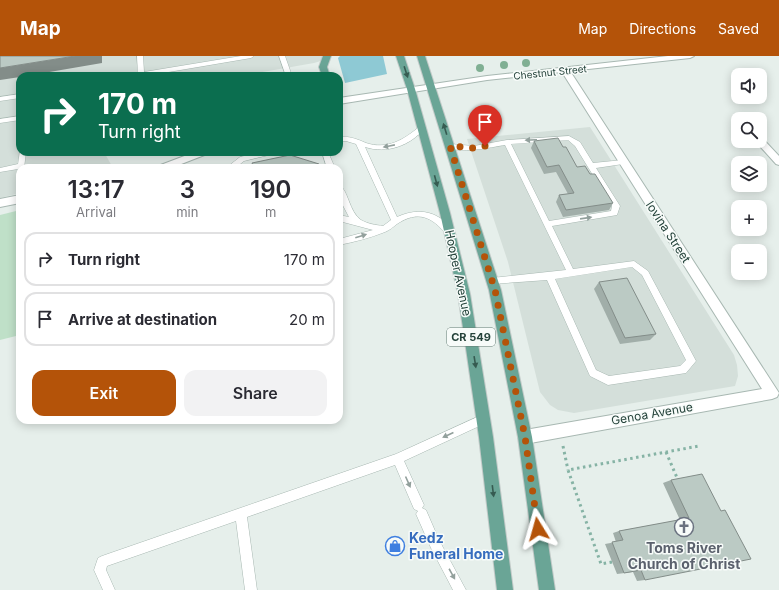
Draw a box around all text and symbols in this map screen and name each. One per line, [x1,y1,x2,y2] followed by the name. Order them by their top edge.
[20,17,61,40] text: Map
[578,20,607,37] text: Map
[629,20,696,37] text: Directions
[718,20,759,37] text: Saved
[513,62,588,82] street label: Chestnut Street
[403,67,409,79] one-way arrow
[731,68,767,280] map controls
[731,68,767,104] button: sound
[98,87,177,121] text: 170 m
[32,88,84,140] icon: right
[468,105,502,146] pin
[474,111,496,133] icon: arrive
[731,112,767,148] button: search
[98,121,181,142] text: Turn right
[441,123,447,135] one-way arrow
[524,137,537,143] one-way arrow
[383,144,395,150] one-way arrow
[731,156,767,192] button: layers
[68,175,125,204] text: 13:17
[180,175,195,204] text: 3
[250,175,291,204] text: 190
[433,175,439,187] one-way arrow
[643,198,694,266] street label: Iovina Street
[731,200,767,236] button: +
[76,204,116,220] text: Arrival
[176,204,198,220] text: min
[265,204,276,220] text: m
[580,215,592,221] one-way arrow
[442,228,475,317] street label: Hooper Avenue
[356,233,368,239] one-way arrow
[731,244,767,280] button: −
[34,248,56,270] icon: right
[68,250,140,269] text: Turn right
[284,250,325,269] text: 170 m
[34,308,56,330] icon: arrive
[68,310,217,329] text: Arrive at destination
[289,310,325,329] text: 20 m
[447,328,495,346] road number: CR 549
[472,356,478,369] one-way arrow
[32,370,176,416] button: Exit
[184,370,327,416] button: Share
[610,399,694,428] street label: Genoa Avenue
[443,432,454,438] one-way arrow
[405,476,411,487] one-way arrow
[490,485,496,497] one-way arrow
[517,508,559,550] position arrow
[673,516,695,538] church icon: Toms River Church of Christ
[409,529,503,562] place label: Kedz Funeral Home
[384,535,406,557] shop icon: Kedz Funeral Home
[628,539,740,572] place label: Toms River Church of Christ
[448,568,455,580] one-way arrow

